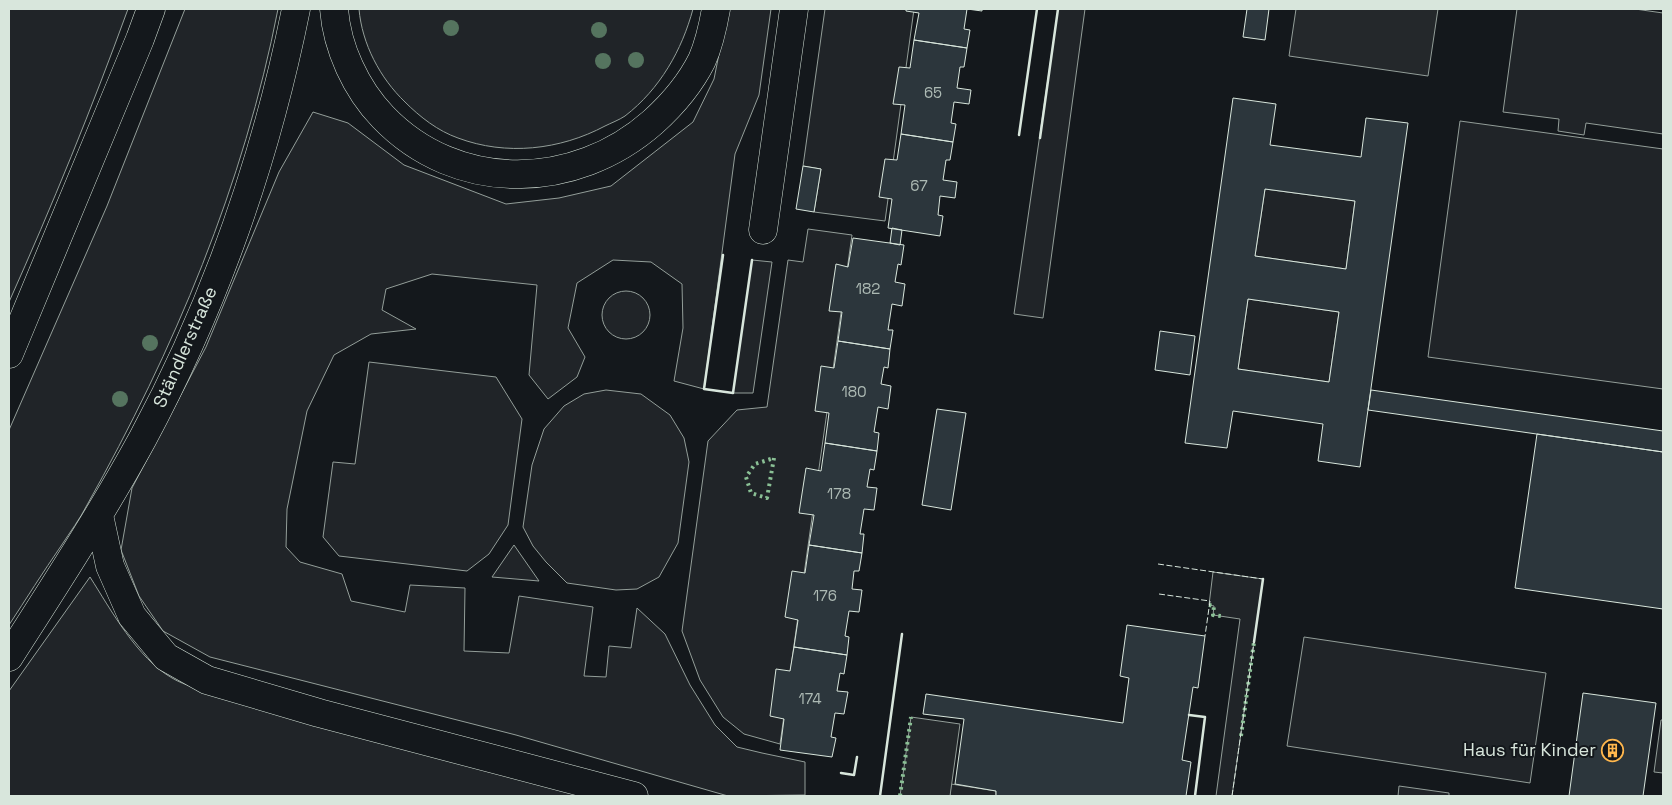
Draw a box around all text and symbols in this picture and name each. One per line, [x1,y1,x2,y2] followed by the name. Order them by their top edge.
[924,83,942,102] house number: 65
[910,176,928,195] house number: 67
[856,279,880,298] house number: 182
[148,283,222,411] street label: Ständlerstraße
[841,382,867,401] house number: 180
[827,484,851,503] house number: 178
[813,586,837,605] house number: 176
[798,689,822,708] house number: 174
[1463,738,1596,761] place label: Haus für Kinder
[1600,738,1624,762] building icon: Haus für Kinder

